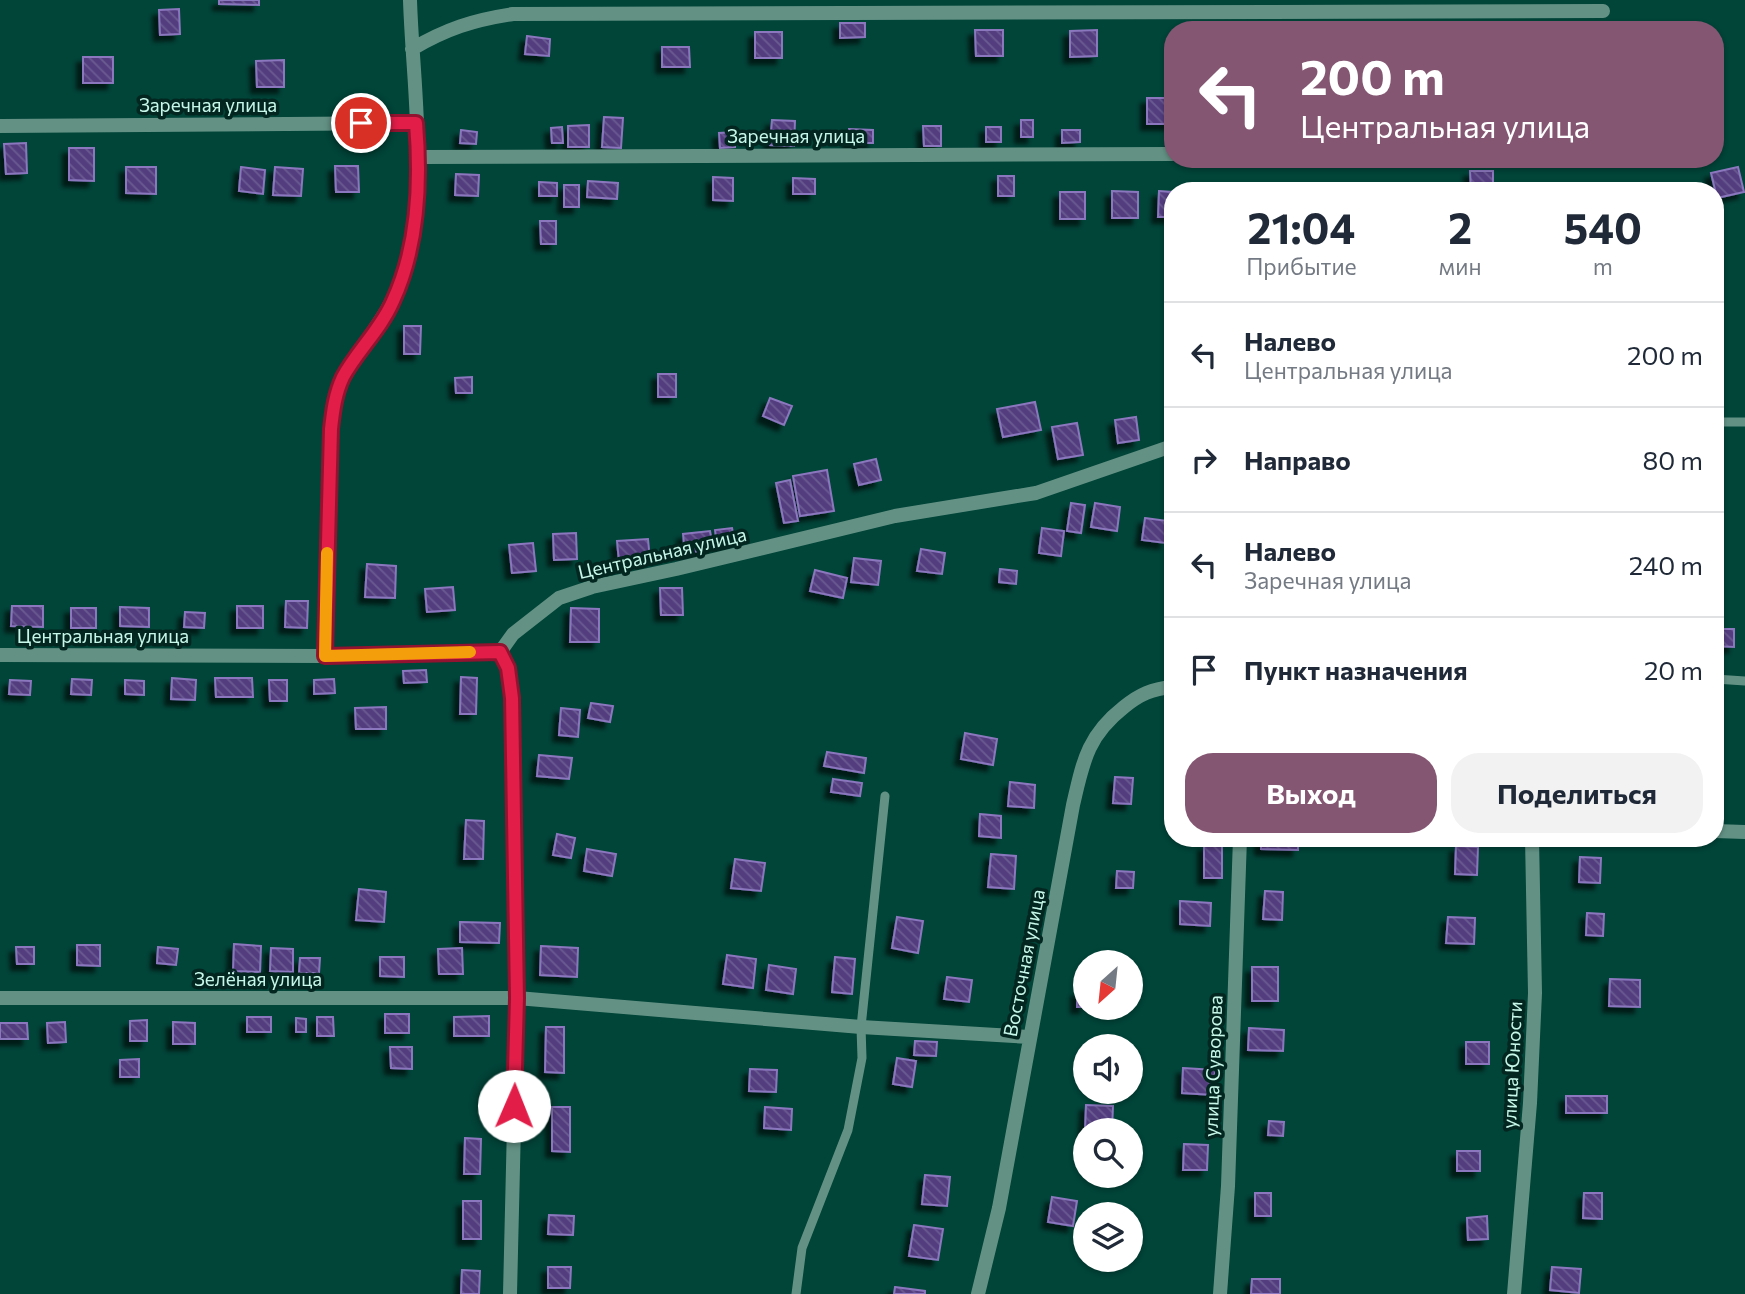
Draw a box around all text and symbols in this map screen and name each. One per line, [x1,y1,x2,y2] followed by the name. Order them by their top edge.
[1300,45,1445,105] text: 200 m
[1185,49,1276,140] icon: left
[139,93,277,116] street label: Заречная улица
[331,93,391,153] pin
[342,104,380,142] icon: arrive
[1300,105,1590,145] text: Центральная улица
[727,124,865,147] street label: Заречная улица
[1248,201,1355,253] text: 21:04
[1448,201,1472,253] text: 2
[1564,201,1642,253] text: 540
[1246,252,1357,280] text: Прибытие
[1439,252,1482,280] text: мин
[1593,252,1613,280] text: m
[1244,325,1336,356] text: Налево
[1185,336,1223,374] icon: left
[1627,339,1703,370] text: 200 m
[1244,356,1453,384] text: Центральная улица
[1185,441,1223,479] icon: right
[1244,444,1351,475] text: Направо
[1643,444,1703,475] text: 80 m
[575,522,748,583] street label: Центральная улица
[1244,535,1336,566] text: Налево
[1185,546,1223,584] icon: left
[1629,549,1703,580] text: 240 m
[1244,566,1411,594] text: Заречная улица
[17,624,189,647] street label: Центральная улица
[1185,651,1223,689] icon: arrive
[1244,654,1468,685] text: Пункт назначения
[1644,654,1703,685] text: 20 m
[1185,753,1437,833] button: Выход
[1451,753,1703,833] button: Поделиться
[998,887,1049,1038] street label: Восточная улица
[1073,950,1143,1020] north arrow
[1073,950,1143,1272] map controls
[194,967,322,990] street label: Зелёная улица
[1199,995,1226,1137] street label: улица Суворова
[1497,1001,1526,1129] street label: улица Юности
[1073,1034,1143,1104] button: sound
[477,1069,551,1143] position arrow
[1073,1118,1143,1188] button: search
[1073,1202,1143,1272] button: layers

